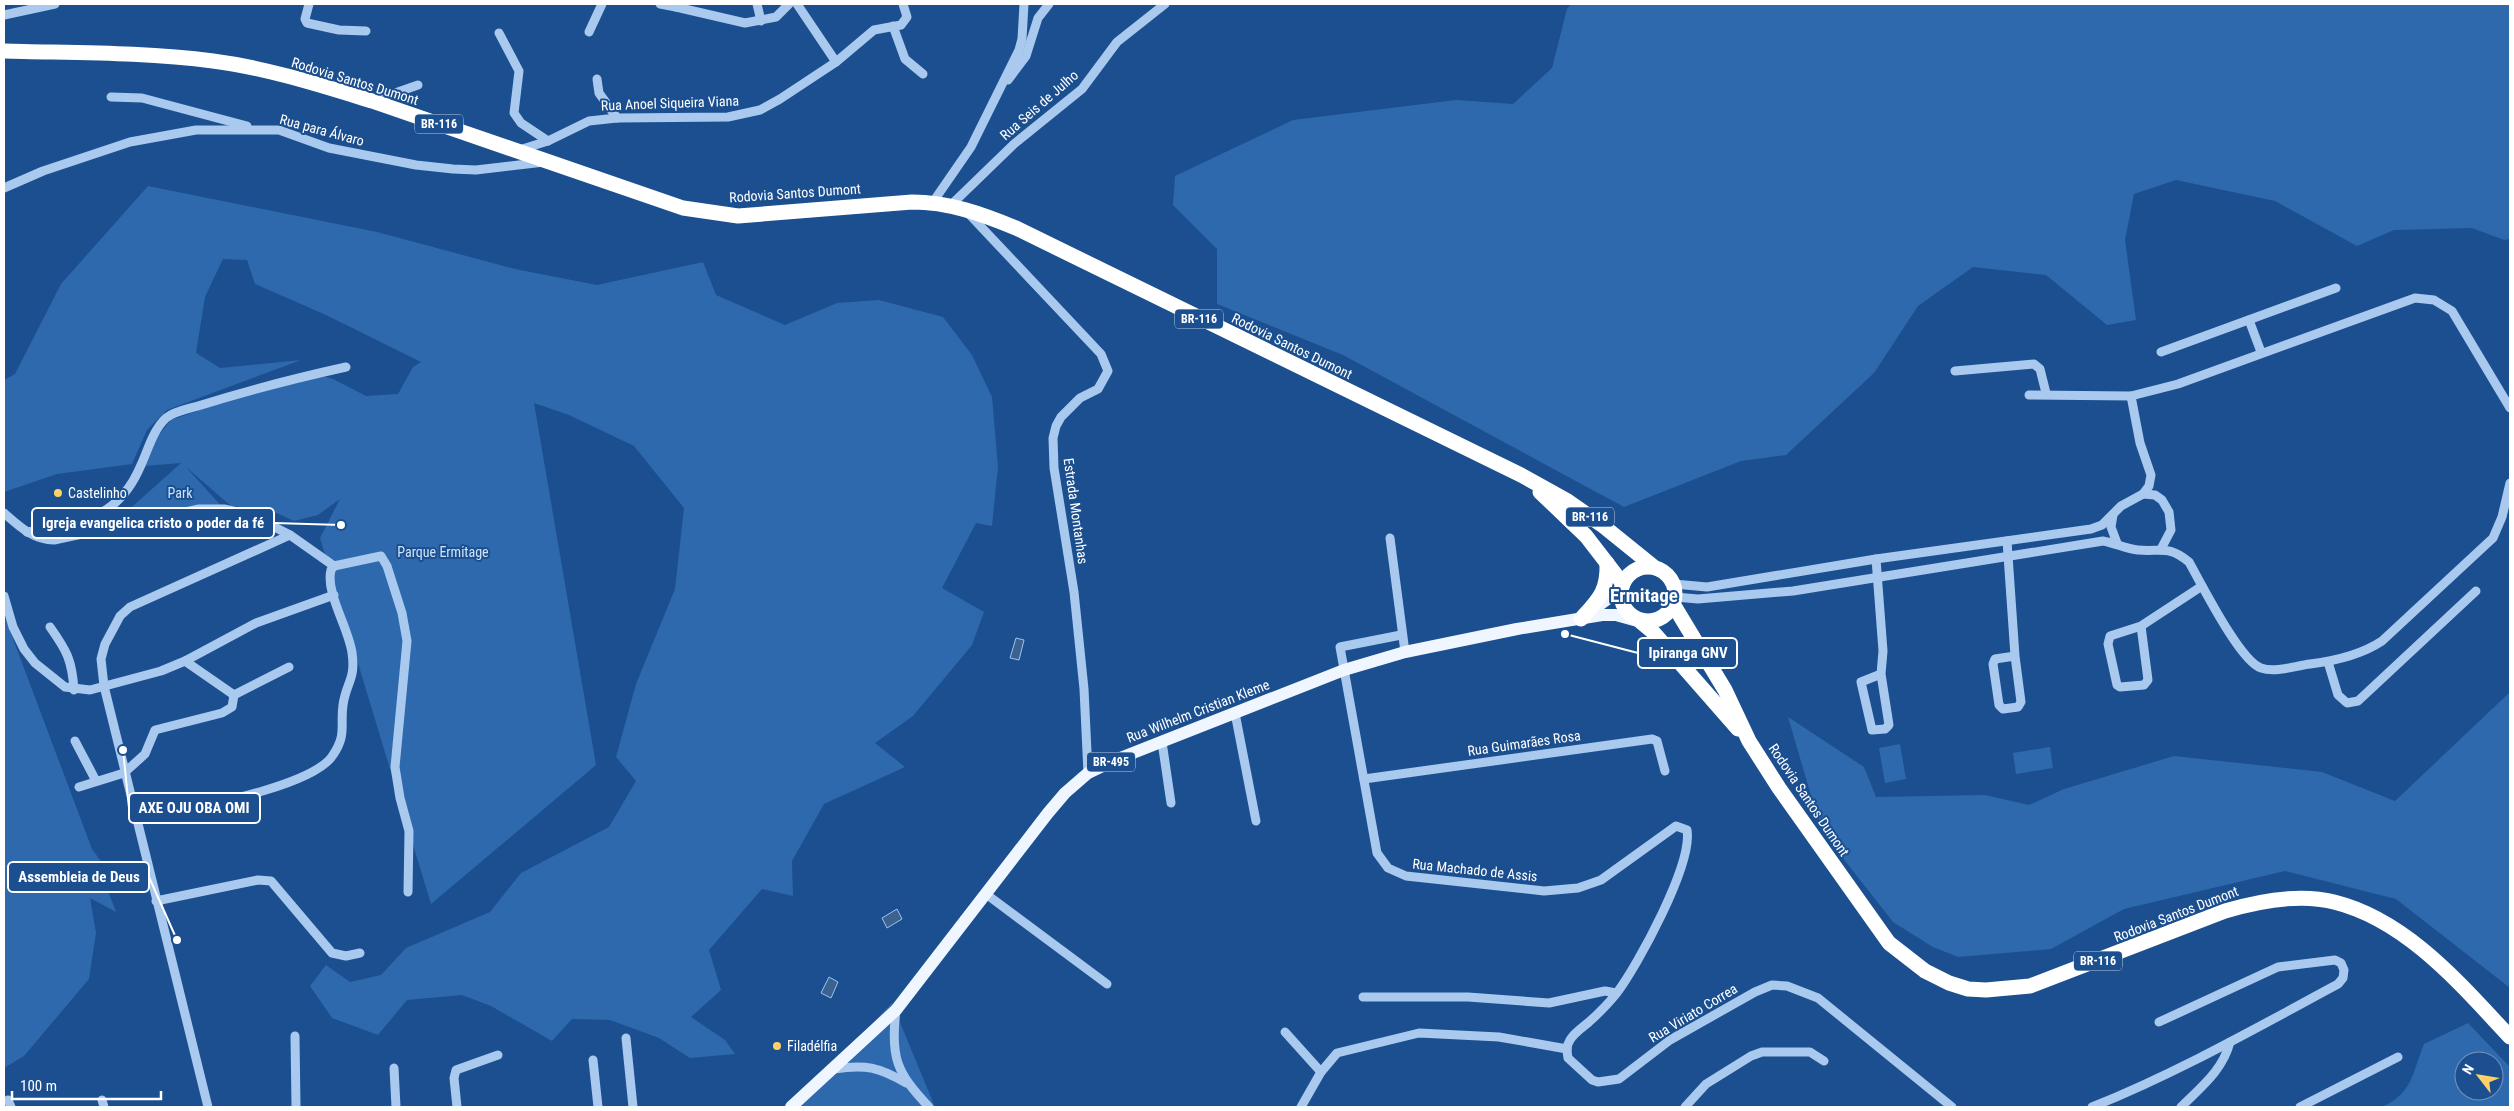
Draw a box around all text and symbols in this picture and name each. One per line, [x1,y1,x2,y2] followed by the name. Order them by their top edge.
[290,54,420,108] street label: Rodovia Santos Dumont
[997,67,1081,143] street label: Rua Seis de Julho
[601,93,739,113] street label: Rua Anoel Siqueira Viana
[278,110,366,149] street label: Rua para Álvaro
[415,115,463,134] road number: BR-116
[729,180,861,206] street label: Rodovia Santos Dumont
[1175,310,1223,328] road number: BR-116
[1229,310,1355,382] street label: Rodovia Santos Dumont
[1061,457,1091,565] street label: Estrada Montanhas
[68,485,127,501] place label: Castelinho
[168,485,193,501] park label: Park
[52,487,64,499] marker: Castelinho
[32,508,274,538] callout: Igreja evangelica cristo o poder da fé
[1566,508,1614,526] road number: BR-116
[42,514,264,532] text: Igreja evangelica cristo o poder da fé
[397,544,489,560] park label: Parque Ermitage
[1610,584,1678,607] district label: Ermitage
[1638,638,1737,668] callout: Ipiranga GNV
[1648,644,1728,662] text: Ipiranga GNV
[1124,676,1272,746] street label: Rua Wilhelm Cristian Kleme
[1466,727,1582,759] street label: Rua Guimarães Rosa
[1765,741,1853,859] street label: Rodovia Santos Dumont
[1087,752,1135,772] road number: BR-495
[129,793,260,823] callout: AXE OJU OBA OMI
[139,799,249,817] text: AXE OJU OBA OMI
[1412,855,1538,885] street label: Rua Machado de Assis
[8,862,149,892] callout: Assembleia de Deus
[18,868,140,886] text: Assembleia de Deus
[2111,883,2241,945] street label: Rodovia Santos Dumont
[2074,951,2122,970] road number: BR-116
[1646,980,1740,1046] street label: Rua Viriato Correa
[787,1038,837,1054] place label: Filadélfia
[771,1040,783,1052] marker: Filadélfia
[2454,1051,2504,1101] north arrow
[2459,1062,2477,1077] text: N
[12,1068,161,1100] scale bar
[20,1077,57,1095] text: 100 m

